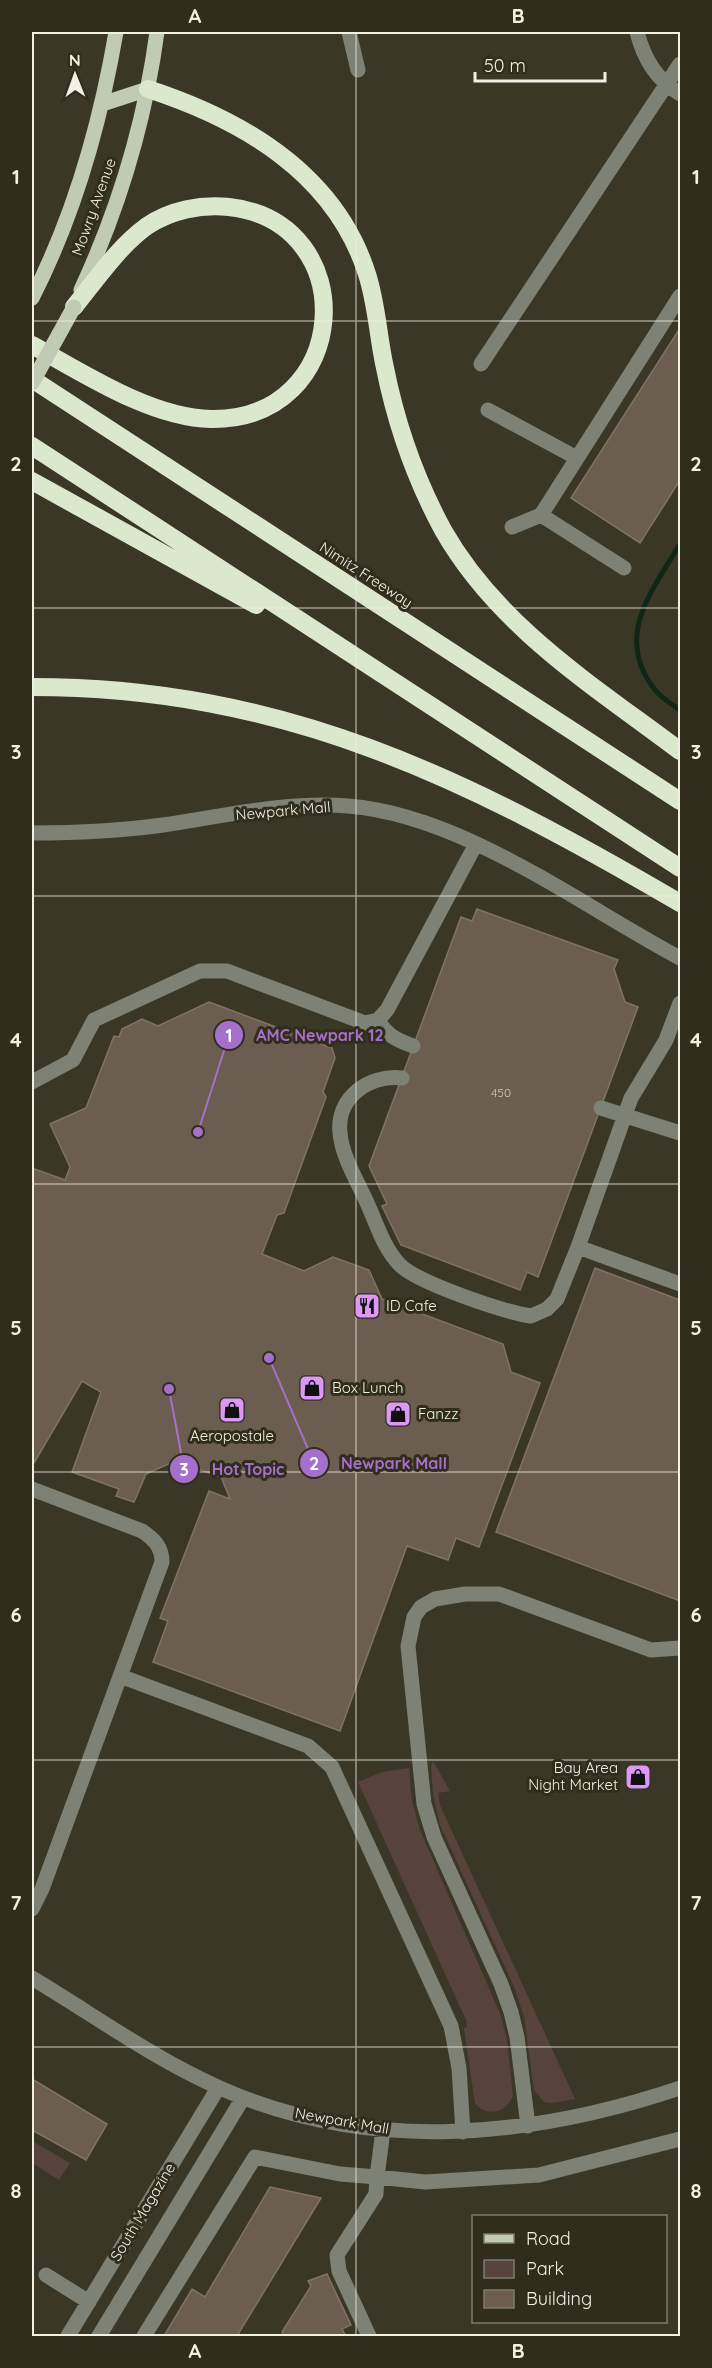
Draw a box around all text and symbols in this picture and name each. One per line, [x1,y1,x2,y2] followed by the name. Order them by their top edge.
[189,3,202,28] text: A
[511,3,525,28] text: B
[45,45,105,105] north arrow
[475,45,606,83] scale bar
[69,50,81,70] text: N
[484,54,526,77] text: 50 m
[67,155,120,258] street label: Mowry Avenue
[12,164,20,189] text: 1
[692,164,700,189] text: 1
[10,451,22,476] text: 2
[690,451,702,476] text: 2
[316,537,416,612] street label: Nimitz Freeway
[11,739,21,764] text: 3
[691,739,701,764] text: 3
[235,797,331,824] street label: Newpark Mall
[214,1018,395,1052] callout: AMC Newpark 12
[225,1024,233,1047] text: 1
[256,1025,384,1045] text: AMC Newpark 12
[10,1027,22,1052] text: 4
[690,1027,702,1052] text: 4
[491,1085,511,1100] house number: 450
[352,1291,382,1321] restaurant icon: ID Cafe
[386,1296,437,1315] place label: ID Cafe
[10,1315,22,1340] text: 5
[690,1315,702,1340] text: 5
[297,1373,327,1403] shop icon: Box Lunch
[332,1378,403,1397] place label: Box Lunch
[217,1395,247,1425] shop icon: Aeropostale
[383,1399,413,1429] shop icon: Fanzz
[418,1404,458,1423] place label: Fanzz
[190,1426,274,1445] place label: Aeropostale
[299,1446,459,1480] callout: Newpark Mall
[169,1452,296,1486] callout: Hot Topic
[309,1452,319,1475] text: 2
[341,1453,447,1473] text: Newpark Mall
[179,1458,189,1481] text: 3
[212,1459,284,1479] text: Hot Topic
[10,1602,22,1627] text: 6
[690,1602,702,1627] text: 6
[528,1758,618,1794] place label: Bay Area Night Market
[623,1762,653,1792] shop icon: Bay Area Night Market
[11,1890,22,1915] text: 7
[691,1890,702,1915] text: 7
[294,2103,391,2138] street label: Newpark Mall
[106,2159,179,2264] street label: South Magazine
[11,2178,22,2203] text: 8
[691,2178,702,2203] text: 8
[472,2215,667,2323] legend
[526,2227,571,2250] text: Road
[526,2257,564,2280] text: Park
[526,2287,592,2310] text: Building
[189,2338,202,2363] text: A
[511,2338,525,2363] text: B

